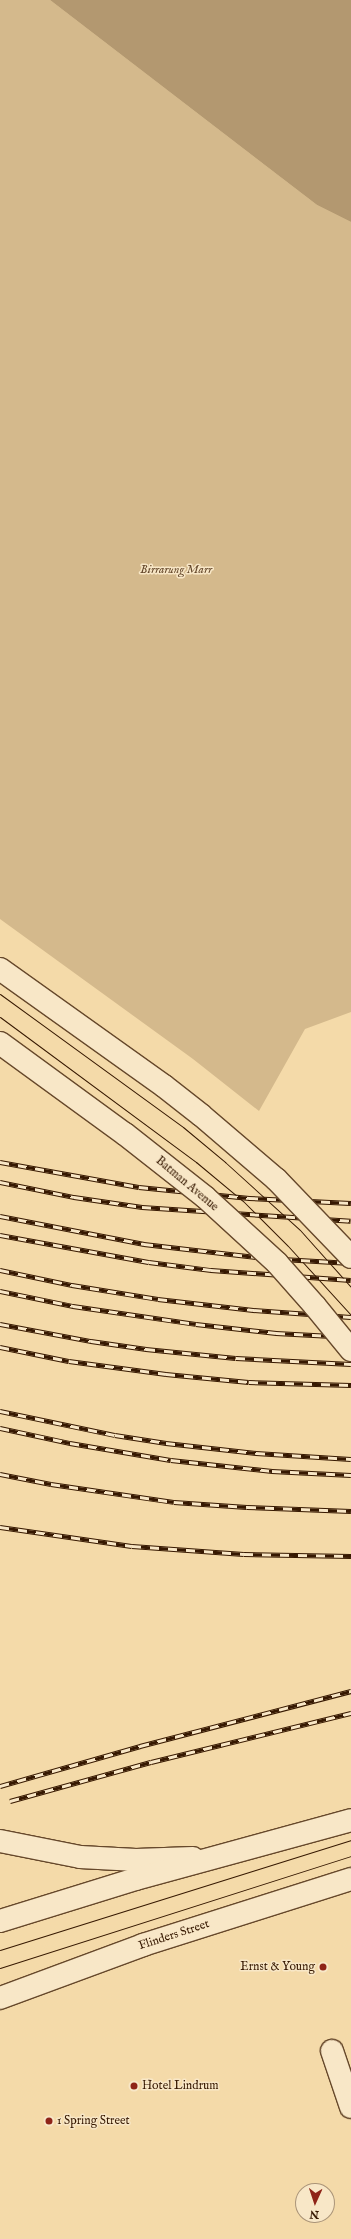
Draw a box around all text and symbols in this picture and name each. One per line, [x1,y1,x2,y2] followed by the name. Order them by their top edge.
[140,563,212,577] park label: Birrarung Marr
[153,1154,221,1214] street label: Batman Avenue
[137,1917,211,1953] street label: Flinders Street
[240,1960,315,1974] place label: Ernst & Young
[318,1962,328,1972] marker: Ernst & Young
[142,2079,219,2093] place label: Hotel Lindrum
[129,2081,139,2091] marker: Hotel Lindrum
[57,2114,130,2128] place label: 1 Spring Street
[44,2116,54,2126] marker: 1 Spring Street
[295,2183,335,2223] north arrow
[309,2207,320,2221] text: N

